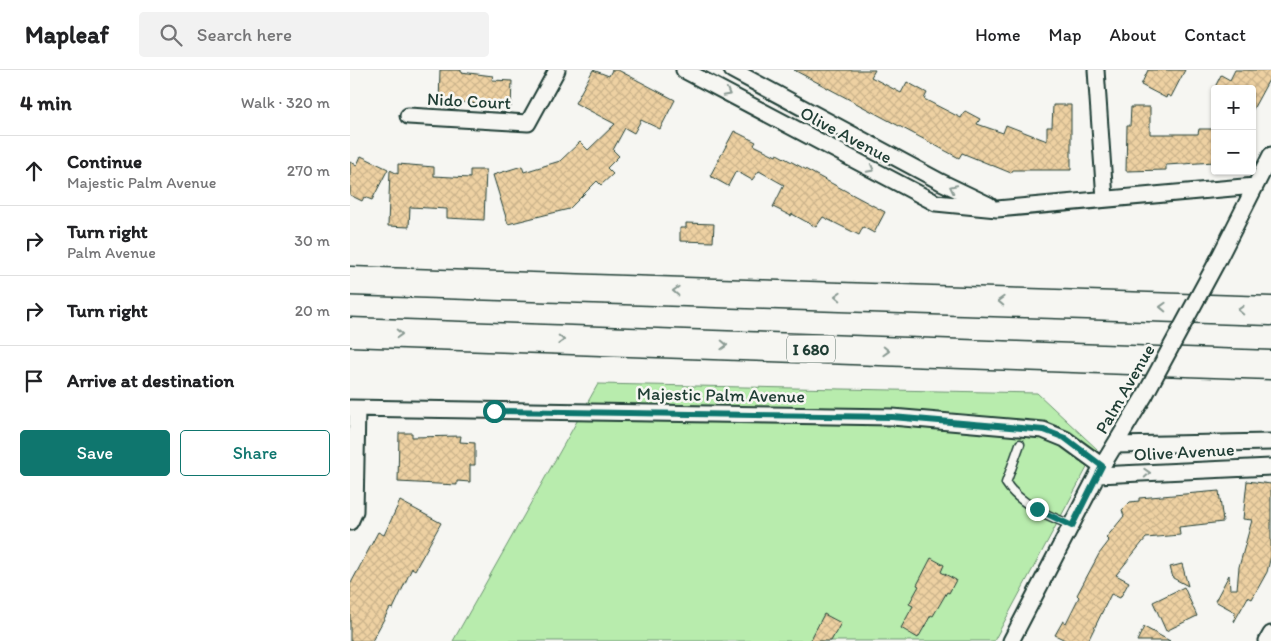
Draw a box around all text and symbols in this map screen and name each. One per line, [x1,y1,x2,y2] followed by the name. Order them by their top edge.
[139,12,489,57] search box
[25,20,109,49] text: Mapleaf
[157,21,185,49] icon: search
[197,23,292,46] text: Search here
[975,24,1021,46] text: Home
[1049,24,1082,46] text: Map
[1110,24,1156,46] text: About
[1184,24,1246,46] text: Contact
[1211,85,1256,175] map controls
[1211,85,1256,130] button: +
[722,87,731,97] one-way arrow
[426,88,512,114] street label: Nido Court
[20,90,72,115] text: 4 min
[241,93,330,112] text: Walk · 320 m
[796,102,896,168] street label: Olive Avenue
[1211,130,1256,175] button: −
[67,150,142,173] text: Continue
[20,157,48,185] icon: ahead
[287,161,330,180] text: 270 m
[866,163,875,173] one-way arrow
[67,173,216,192] text: Majestic Palm Avenue
[949,183,958,194] one-way arrow
[67,220,148,243] text: Turn right
[20,227,48,255] icon: right
[294,231,330,250] text: 30 m
[67,243,156,262] text: Palm Avenue
[671,286,679,297] one-way arrow
[834,291,842,301] one-way arrow
[996,296,1004,306] one-way arrow
[20,297,48,325] icon: right
[67,299,148,322] text: Turn right
[295,301,330,320] text: 20 m
[1159,302,1166,312] one-way arrow
[1237,305,1245,315] one-way arrow
[395,328,403,339] one-way arrow
[557,334,565,345] one-way arrow
[787,336,835,362] road number: I 680
[720,340,728,351] one-way arrow
[1091,340,1159,438] street label: Palm Avenue
[882,346,890,357] one-way arrow
[20,367,48,395] icon: arrive
[67,369,234,392] text: Arrive at destination
[637,383,805,407] street label: Majestic Palm Avenue
[483,400,506,423] route start
[20,430,170,476] button: Save
[180,430,330,476] button: Share
[1133,438,1235,466] street label: Olive Avenue
[1143,467,1151,478] one-way arrow
[1026,498,1049,521] route end

